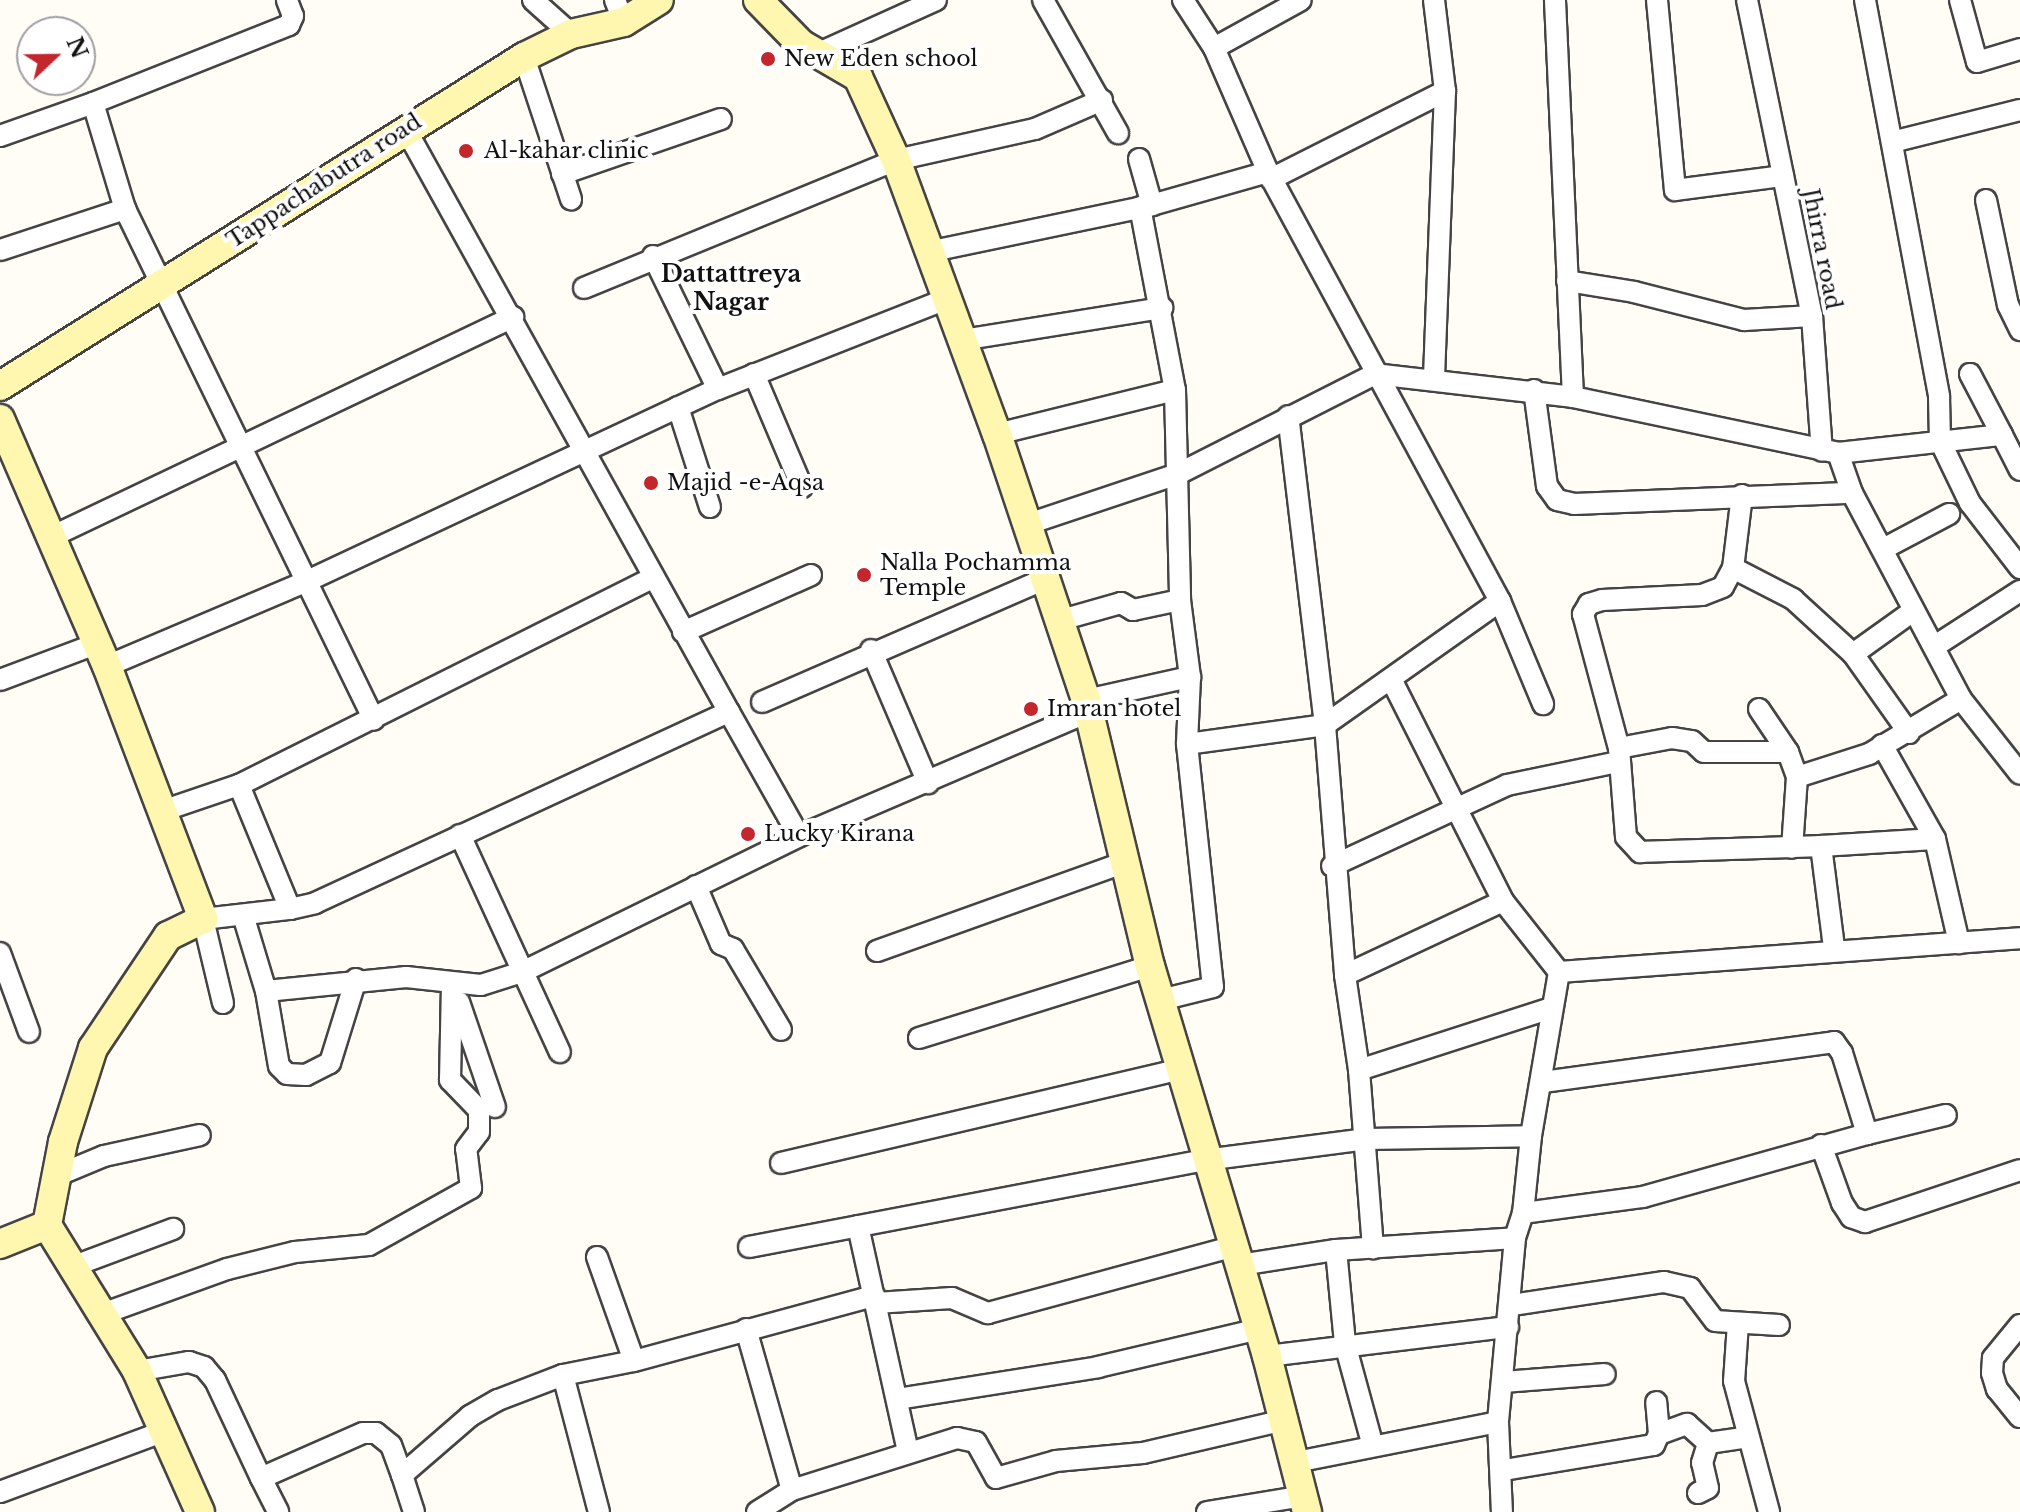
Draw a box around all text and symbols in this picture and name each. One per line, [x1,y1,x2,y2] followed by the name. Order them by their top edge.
[16,16,96,96] north arrow
[60,33,93,62] text: N
[784,46,978,72] place label: New Eden school
[759,50,777,68] marker: New Eden school
[222,108,426,254] street label: Tappachabutra road
[484,138,649,164] place label: Al-kahar clinic
[455,140,477,162] marker: Al-kahar clinic
[1797,186,1847,312] street label: Jhirra road
[661,260,801,316] district label: Dattattreya Nagar
[667,470,824,496] place label: Majid -e-Aqsa
[642,474,660,492] marker: Majid -e-Aqsa
[880,549,1071,600] place label: Nalla Pochamma Temple
[855,566,873,584] marker: Nalla Pochamma Temple
[1047,696,1181,722] place label: Imran hotel
[1022,700,1040,718] marker: Imran hotel
[764,821,915,847] place label: Lucky Kirana
[739,825,757,843] marker: Lucky Kirana

